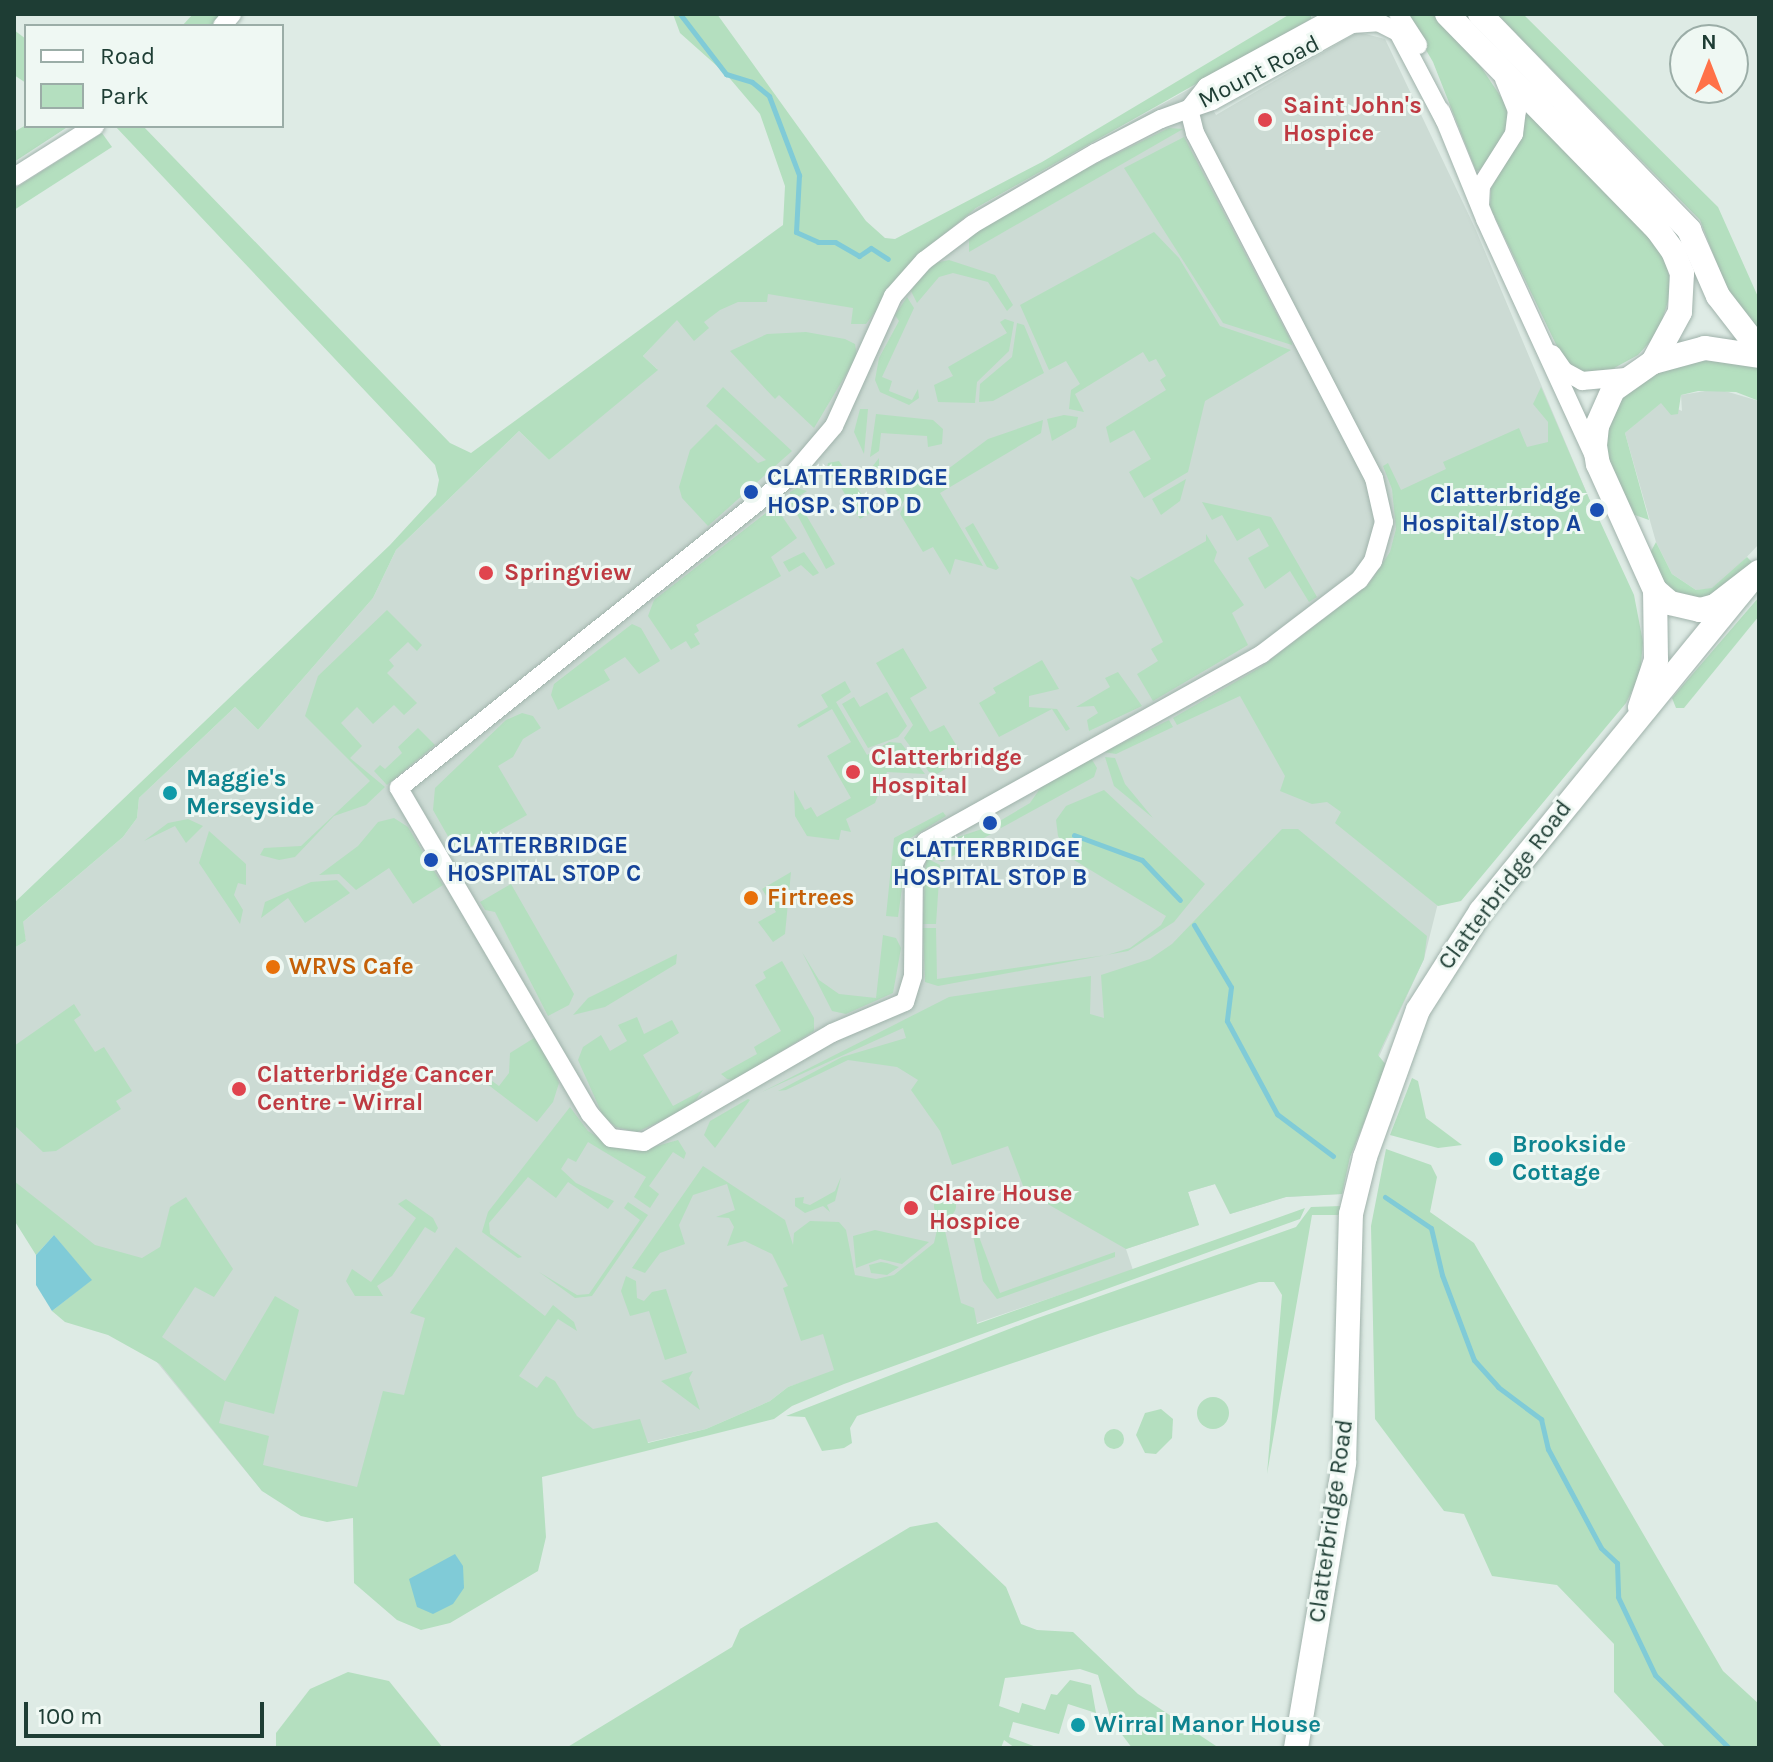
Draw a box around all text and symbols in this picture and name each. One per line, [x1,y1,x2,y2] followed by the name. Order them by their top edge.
[24,24,284,128] legend
[1669,24,1749,104] north arrow
[1193,29,1325,115] street label: Mount Road
[1701,29,1717,55] text: N
[100,42,155,70] text: Road
[100,82,149,110] text: Park
[1283,92,1422,148] place label: Saint John's Hospice
[1254,109,1276,131] marker: Saint John's Hospice
[767,464,948,520] place label: CLATTERBRIDGE HOSP. STOP D
[1402,482,1581,538] place label: Clatterbridge Hospital/stop A
[742,483,760,501] marker: CLATTERBRIDGE HOSP. STOP D
[1588,501,1606,519] marker: Clatterbridge Hospital/stop A
[504,559,631,587] place label: Springview
[475,562,497,584] marker: Springview
[871,744,1022,800] place label: Clatterbridge Hospital
[842,761,864,783] marker: Clatterbridge Hospital
[186,765,315,821] place label: Maggie's Merseyside
[161,784,179,802] marker: Maggie's Merseyside
[1432,795,1578,975] street label: Clatterbridge Road
[981,814,999,832] marker: CLATTERBRIDGE HOSPITAL STOP B
[447,832,641,888] place label: CLATTERBRIDGE HOSPITAL STOP C
[893,836,1087,892] place label: CLATTERBRIDGE HOSPITAL STOP B
[422,851,440,869] marker: CLATTERBRIDGE HOSPITAL STOP C
[767,884,854,912] place label: Firtrees
[742,889,760,907] marker: Firtrees
[289,953,414,981] place label: WRVS Cafe
[264,958,282,976] marker: WRVS Cafe
[257,1061,493,1117] place label: Clatterbridge Cancer Centre - Wirral
[228,1078,250,1100] marker: Clatterbridge Cancer Centre - Wirral
[1512,1131,1626,1187] place label: Brookside Cottage
[1487,1150,1505,1168] marker: Brookside Cottage
[929,1180,1073,1236] place label: Claire House Hospice
[900,1197,922,1219] marker: Claire House Hospice
[1302,1418,1360,1624] street label: Clatterbridge Road
[28,1686,268,1736] scale bar
[38,1702,103,1730] text: 100 m
[1094,1711,1321,1739] place label: Wirral Manor House
[1069,1716,1087,1734] marker: Wirral Manor House

